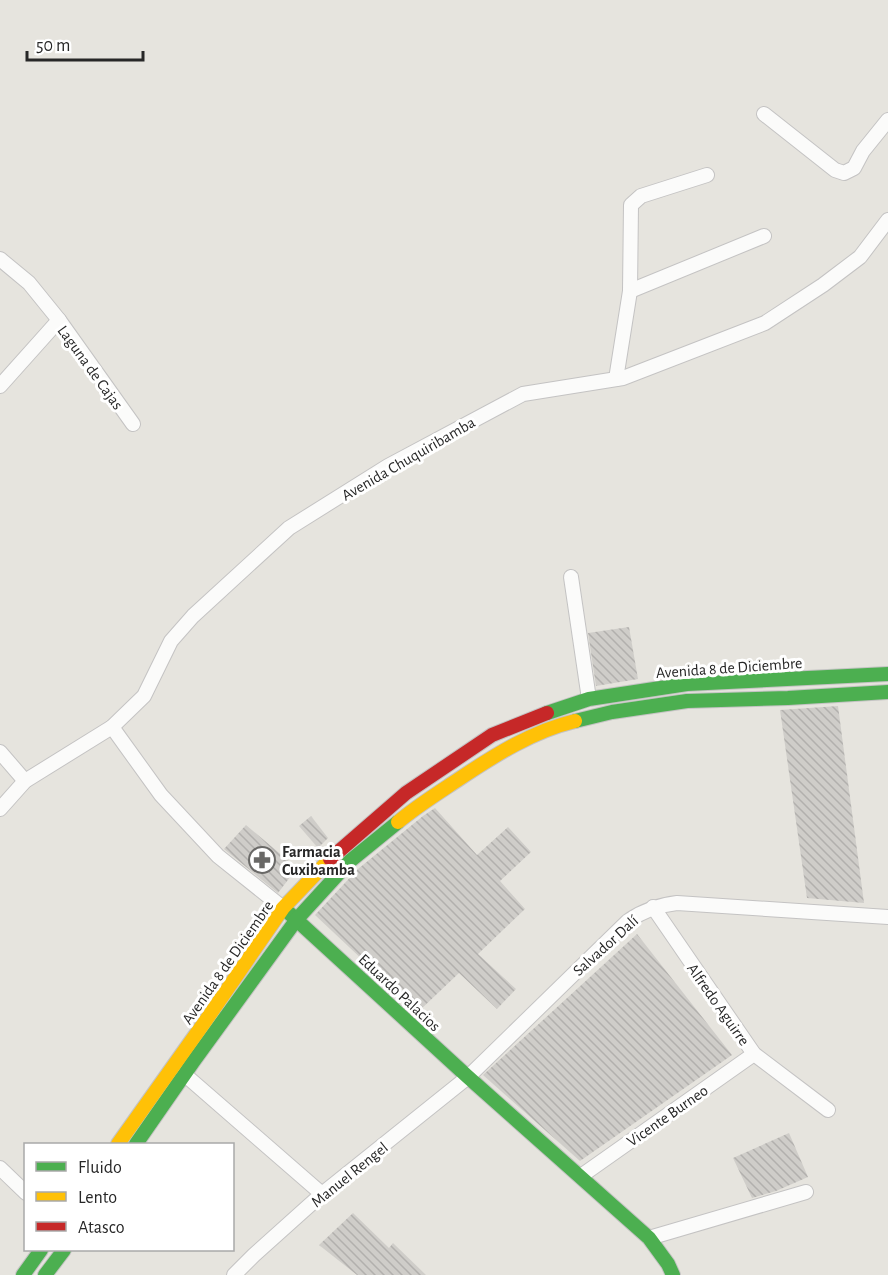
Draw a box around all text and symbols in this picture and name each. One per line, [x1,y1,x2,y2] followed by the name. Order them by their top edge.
[27,24,142,62] scale bar
[36,37,70,55] text: 50 m
[54,323,126,413] street label: Laguna de Cajas
[339,414,478,504] street label: Avenida Chuquiribamba
[655,655,803,681] street label: Avenida 8 de Diciembre
[282,844,355,878] place label: Farmacia Cuxibamba
[247,845,277,875] pharmacy icon: Farmacia Cuxibamba
[179,898,276,1027] street label: Avenida 8 de Diciembre
[570,912,642,979] street label: Salvador Dalí
[355,951,443,1035] street label: Eduardo Palacios
[684,961,752,1049] street label: Alfredo Aguirre
[624,1082,711,1150] street label: Vicente Burneo
[308,1139,391,1210] street label: Manuel Rengel
[24,1143,234,1251] legend
[78,1159,122,1177] text: Fluido
[78,1189,117,1207] text: Lento
[78,1219,125,1237] text: Atasco

